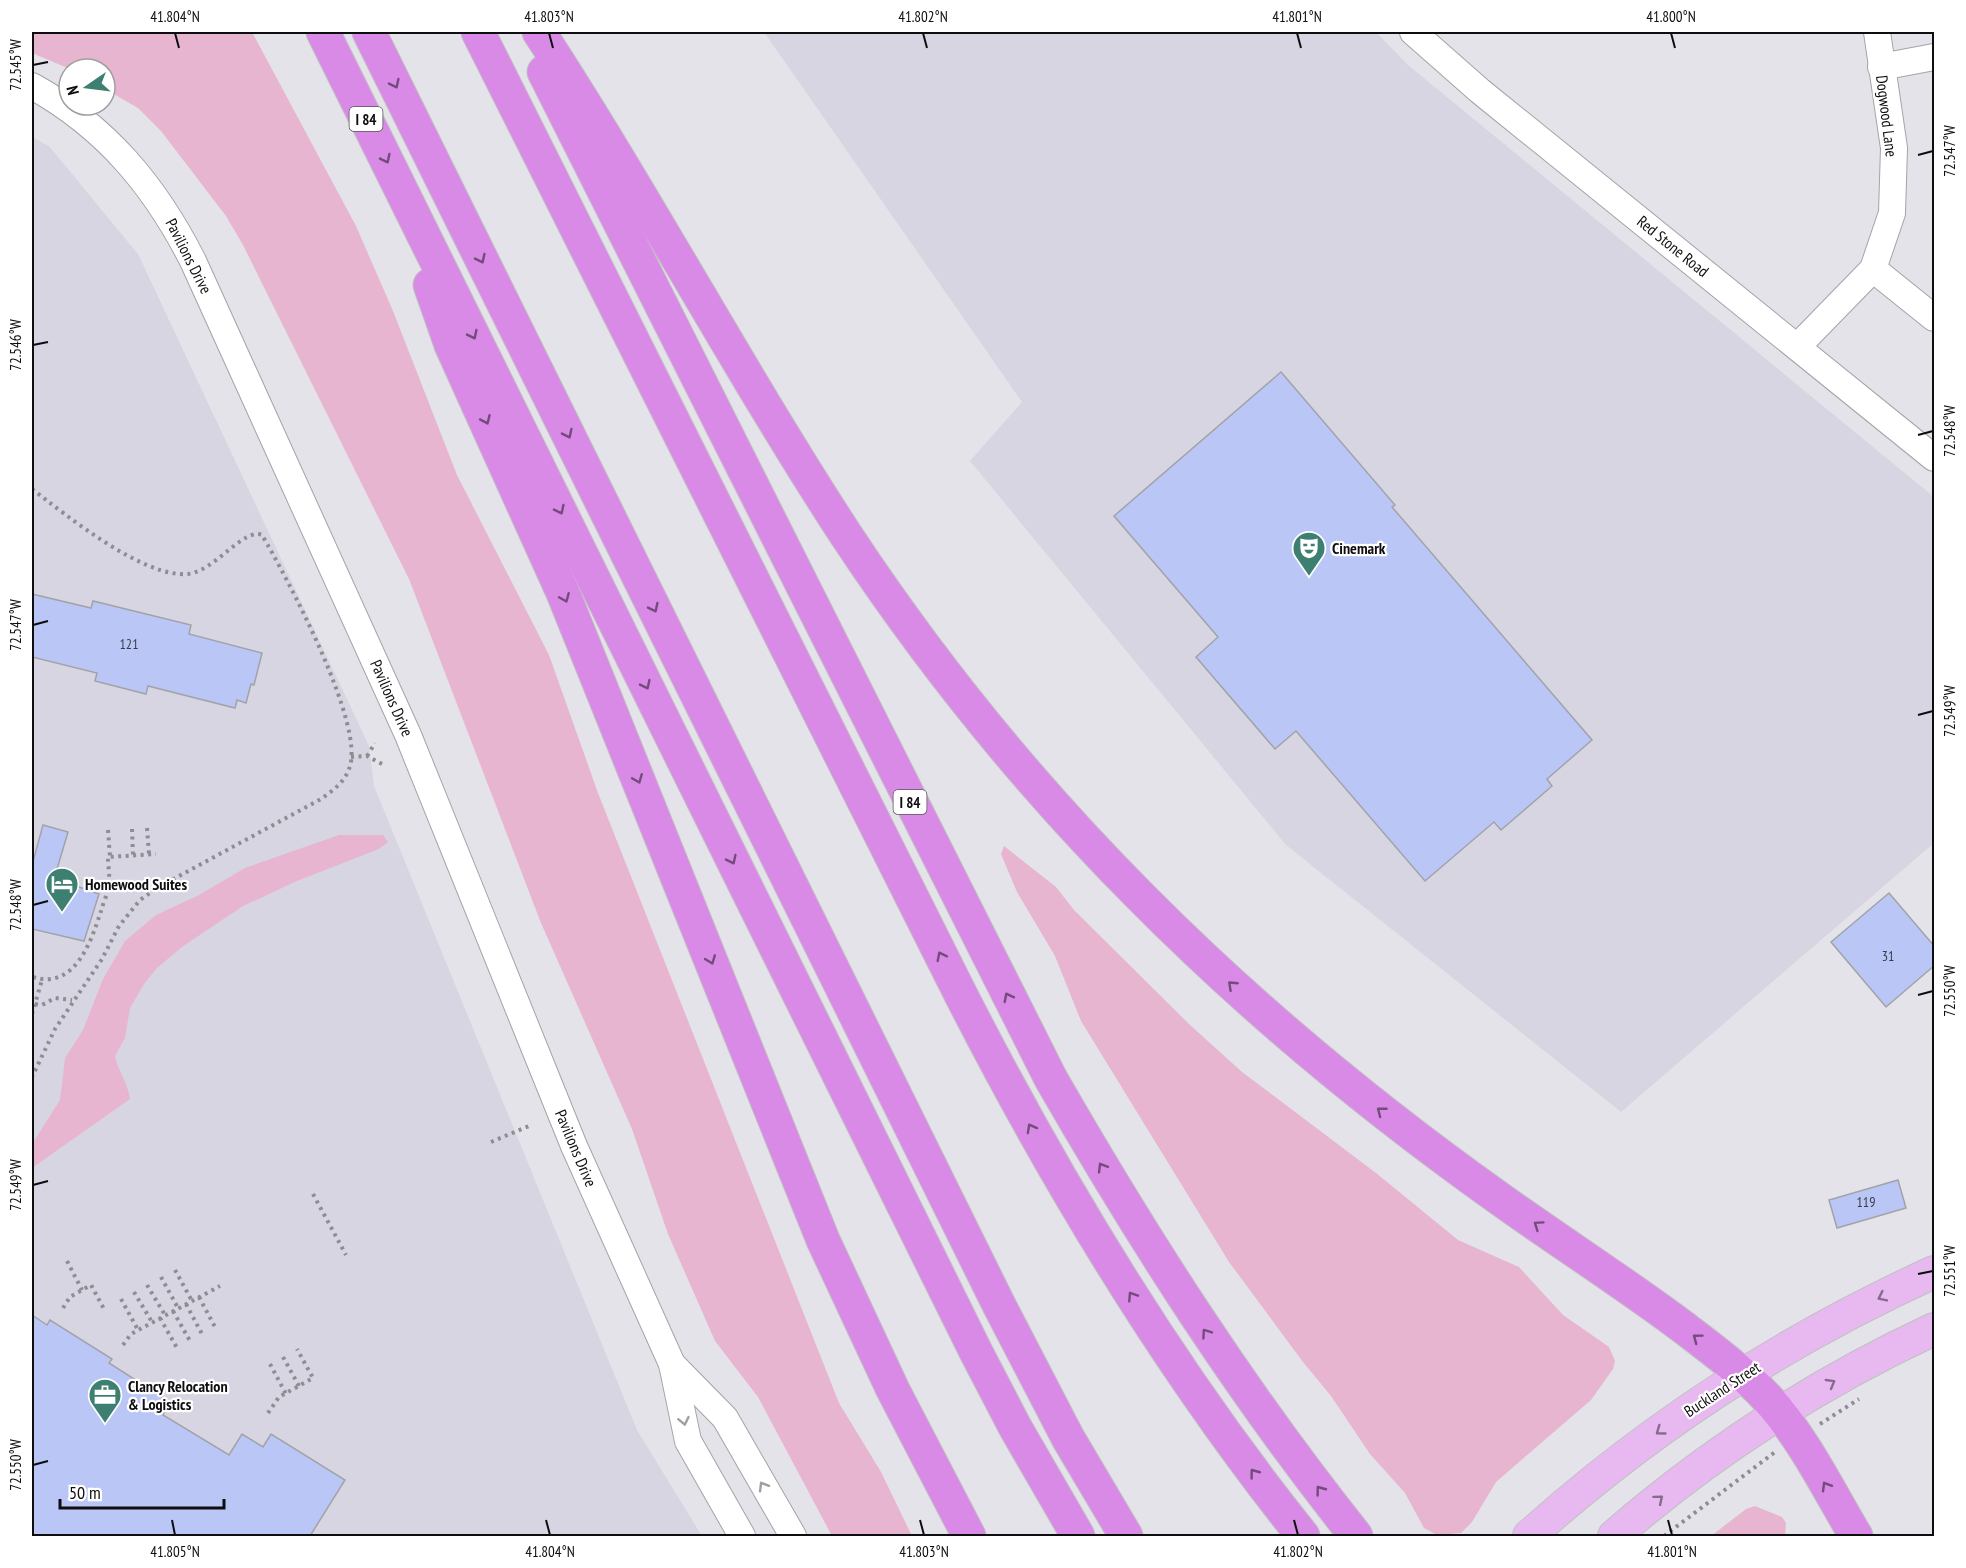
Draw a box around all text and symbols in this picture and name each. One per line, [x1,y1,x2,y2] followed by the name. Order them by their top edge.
[150,7,200,26] text: 41.804°N
[524,7,574,26] text: 41.803°N
[898,7,948,26] text: 41.802°N
[1272,7,1322,26] text: 41.801°N
[1646,7,1696,26] text: 41.800°N
[6,39,25,91] text: 72.545°W
[57,57,117,117] north arrow
[1872,74,1902,158] street label: Dogwood Lane
[388,78,399,88] one-way arrow
[62,84,83,97] text: N
[350,107,382,131] road number: I 84
[1940,125,1959,177] text: 72.547°W
[379,153,390,164] one-way arrow
[1633,211,1713,281] street label: Red Stone Road
[162,215,216,297] street label: Pavilions Drive
[474,252,486,263] one-way arrow
[6,319,25,371] text: 72.546°W
[466,329,478,340] one-way arrow
[1940,405,1959,457] text: 72.548°W
[478,414,490,425] one-way arrow
[560,427,572,438] one-way arrow
[552,504,564,515] one-way arrow
[1291,530,1327,577] theatre icon: Cinemark
[1332,538,1386,558] place label: Cinemark
[558,592,570,603] one-way arrow
[6,599,25,651] text: 72.547°W
[647,602,659,613] one-way arrow
[120,635,138,653] house number: 121
[366,657,418,739] street label: Pavilions Drive
[639,678,650,689] one-way arrow
[1940,685,1959,737] text: 72.549°W
[631,773,643,784] one-way arrow
[894,790,926,814] road number: I 84
[725,853,737,864] one-way arrow
[44,866,80,913] hotel icon: Homewood Suites
[85,874,187,894] place label: Homewood Suites
[6,879,25,931] text: 72.548°W
[1882,947,1894,965] house number: 31
[937,951,949,962] one-way arrow
[704,954,716,965] one-way arrow
[1940,965,1959,1017] text: 72.550°W
[1228,981,1239,992] one-way arrow
[1004,992,1016,1003] one-way arrow
[551,1106,601,1190] street label: Pavilions Drive
[1377,1107,1388,1118] one-way arrow
[1027,1124,1039,1135] one-way arrow
[6,1159,25,1211] text: 72.549°W
[1098,1163,1110,1173] one-way arrow
[1857,1193,1875,1211] house number: 119
[1534,1221,1545,1232] one-way arrow
[1940,1245,1959,1297] text: 72.551°W
[1877,1289,1888,1301] one-way arrow
[1127,1292,1139,1302] one-way arrow
[1202,1328,1213,1339] one-way arrow
[1693,1335,1704,1346] one-way arrow
[1680,1357,1764,1421] street label: Buckland Street
[128,1376,228,1414] place label: Clancy Relocation & Logistics
[87,1377,123,1424] office icon: Clancy Relocation & Logistics
[1824,1379,1835,1391] one-way arrow
[676,1416,689,1426] one-way arrow
[1655,1424,1666,1435] one-way arrow
[6,1439,25,1491] text: 72.550°W
[1251,1469,1262,1480] one-way arrow
[60,1472,224,1510] scale bar
[69,1481,101,1504] text: 50 m
[758,1482,770,1492] one-way arrow
[1822,1482,1833,1492] one-way arrow
[1317,1486,1328,1497] one-way arrow
[1652,1495,1663,1506] one-way arrow
[150,1542,200,1561] text: 41.805°N
[525,1542,575,1561] text: 41.804°N
[899,1542,949,1561] text: 41.803°N
[1273,1542,1323,1561] text: 41.802°N
[1647,1542,1697,1561] text: 41.801°N

